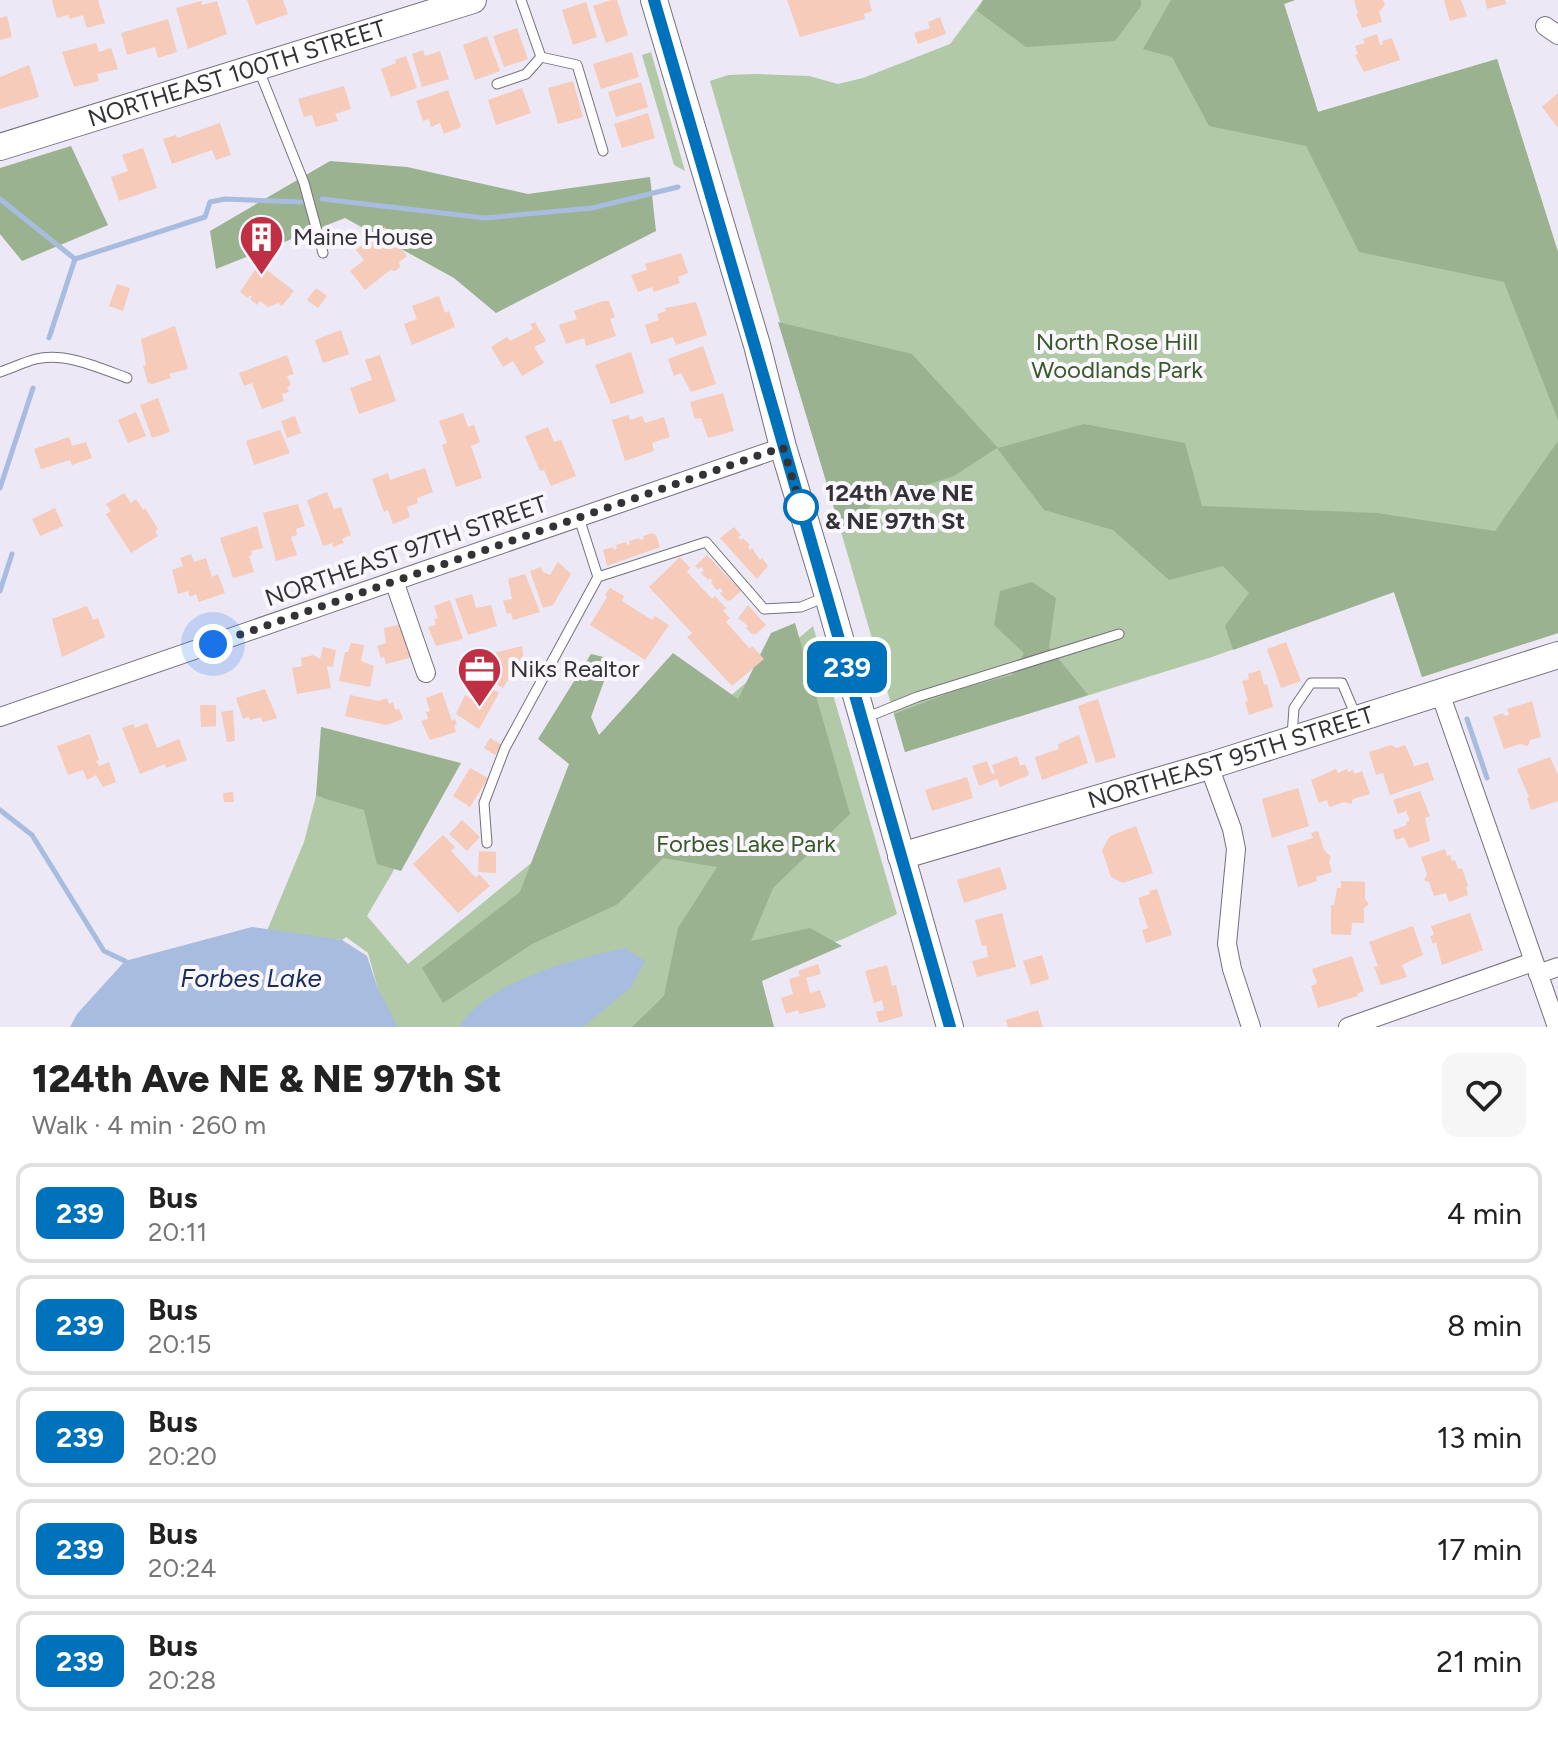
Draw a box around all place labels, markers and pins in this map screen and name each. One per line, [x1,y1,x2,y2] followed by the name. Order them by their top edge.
[238,213,286,276] building icon: Maine House
[293,222,433,251] place label: Maine House
[825,478,974,535] place label: 124th Ave NE & NE 97th St
[784,490,818,524] marker: 124th Ave NE & NE 97th St
[455,645,503,708] office icon: Niks Realtor
[510,654,640,683] place label: Niks Realtor

